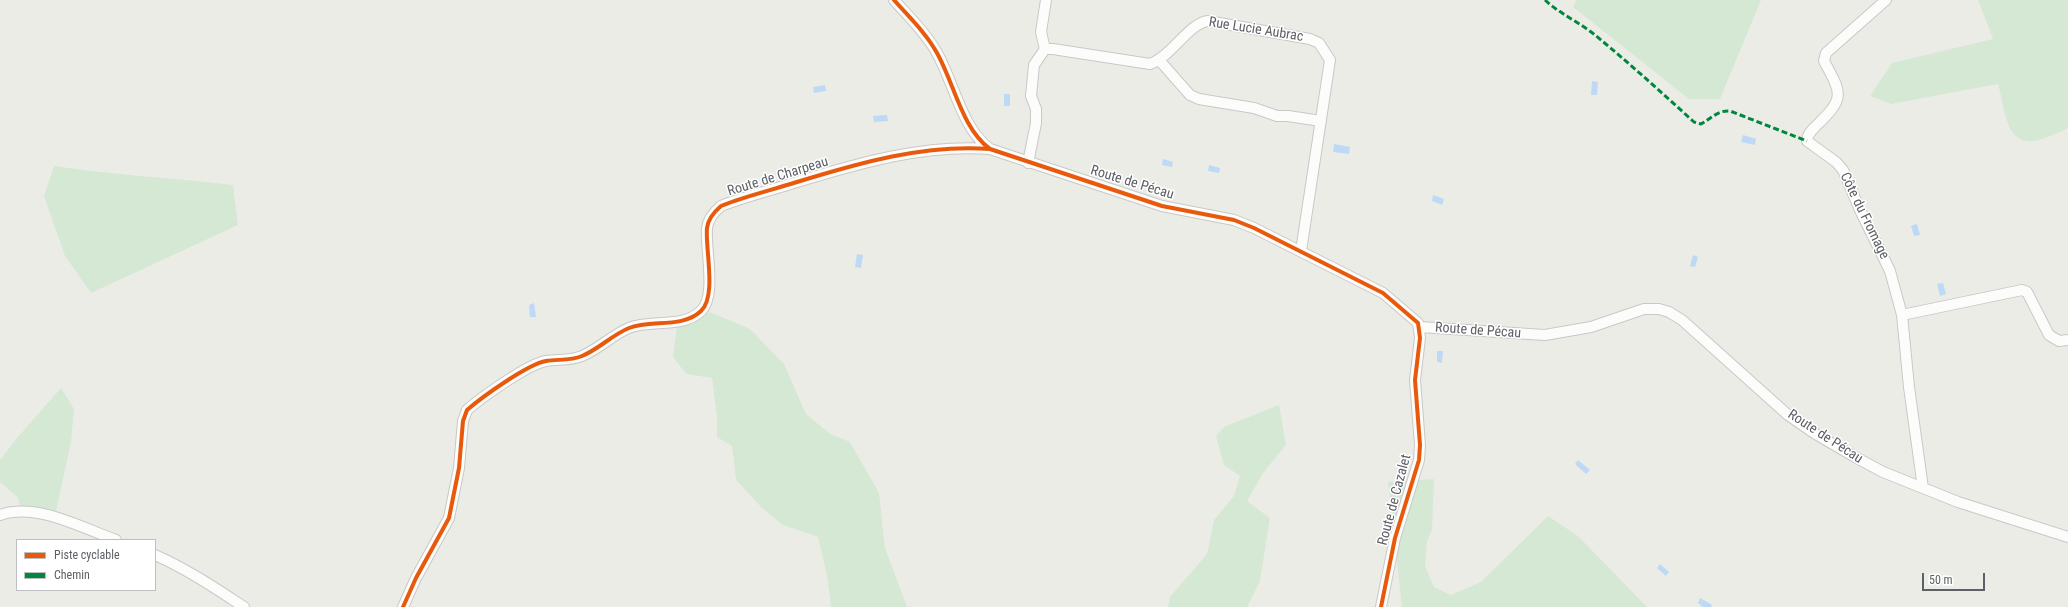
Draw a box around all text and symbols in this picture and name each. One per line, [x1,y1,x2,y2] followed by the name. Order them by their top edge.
[1208,14,1304,46] street label: Rue Lucie Aubrac
[726,154,830,200] street label: Route de Charpeau
[1088,162,1176,204] street label: Route de Pécau
[1836,170,1892,262] street label: Côte du Fromage
[1435,320,1521,342] street label: Route de Pécau
[1784,407,1866,467] street label: Route de Pécau
[1375,453,1415,547] street label: Route de Cazalet
[16,539,156,591] legend
[54,548,120,562] text: Piste cyclable
[1924,565,1987,591] scale bar
[54,568,90,582] text: Chemin
[1929,573,1953,587] text: 50 m

